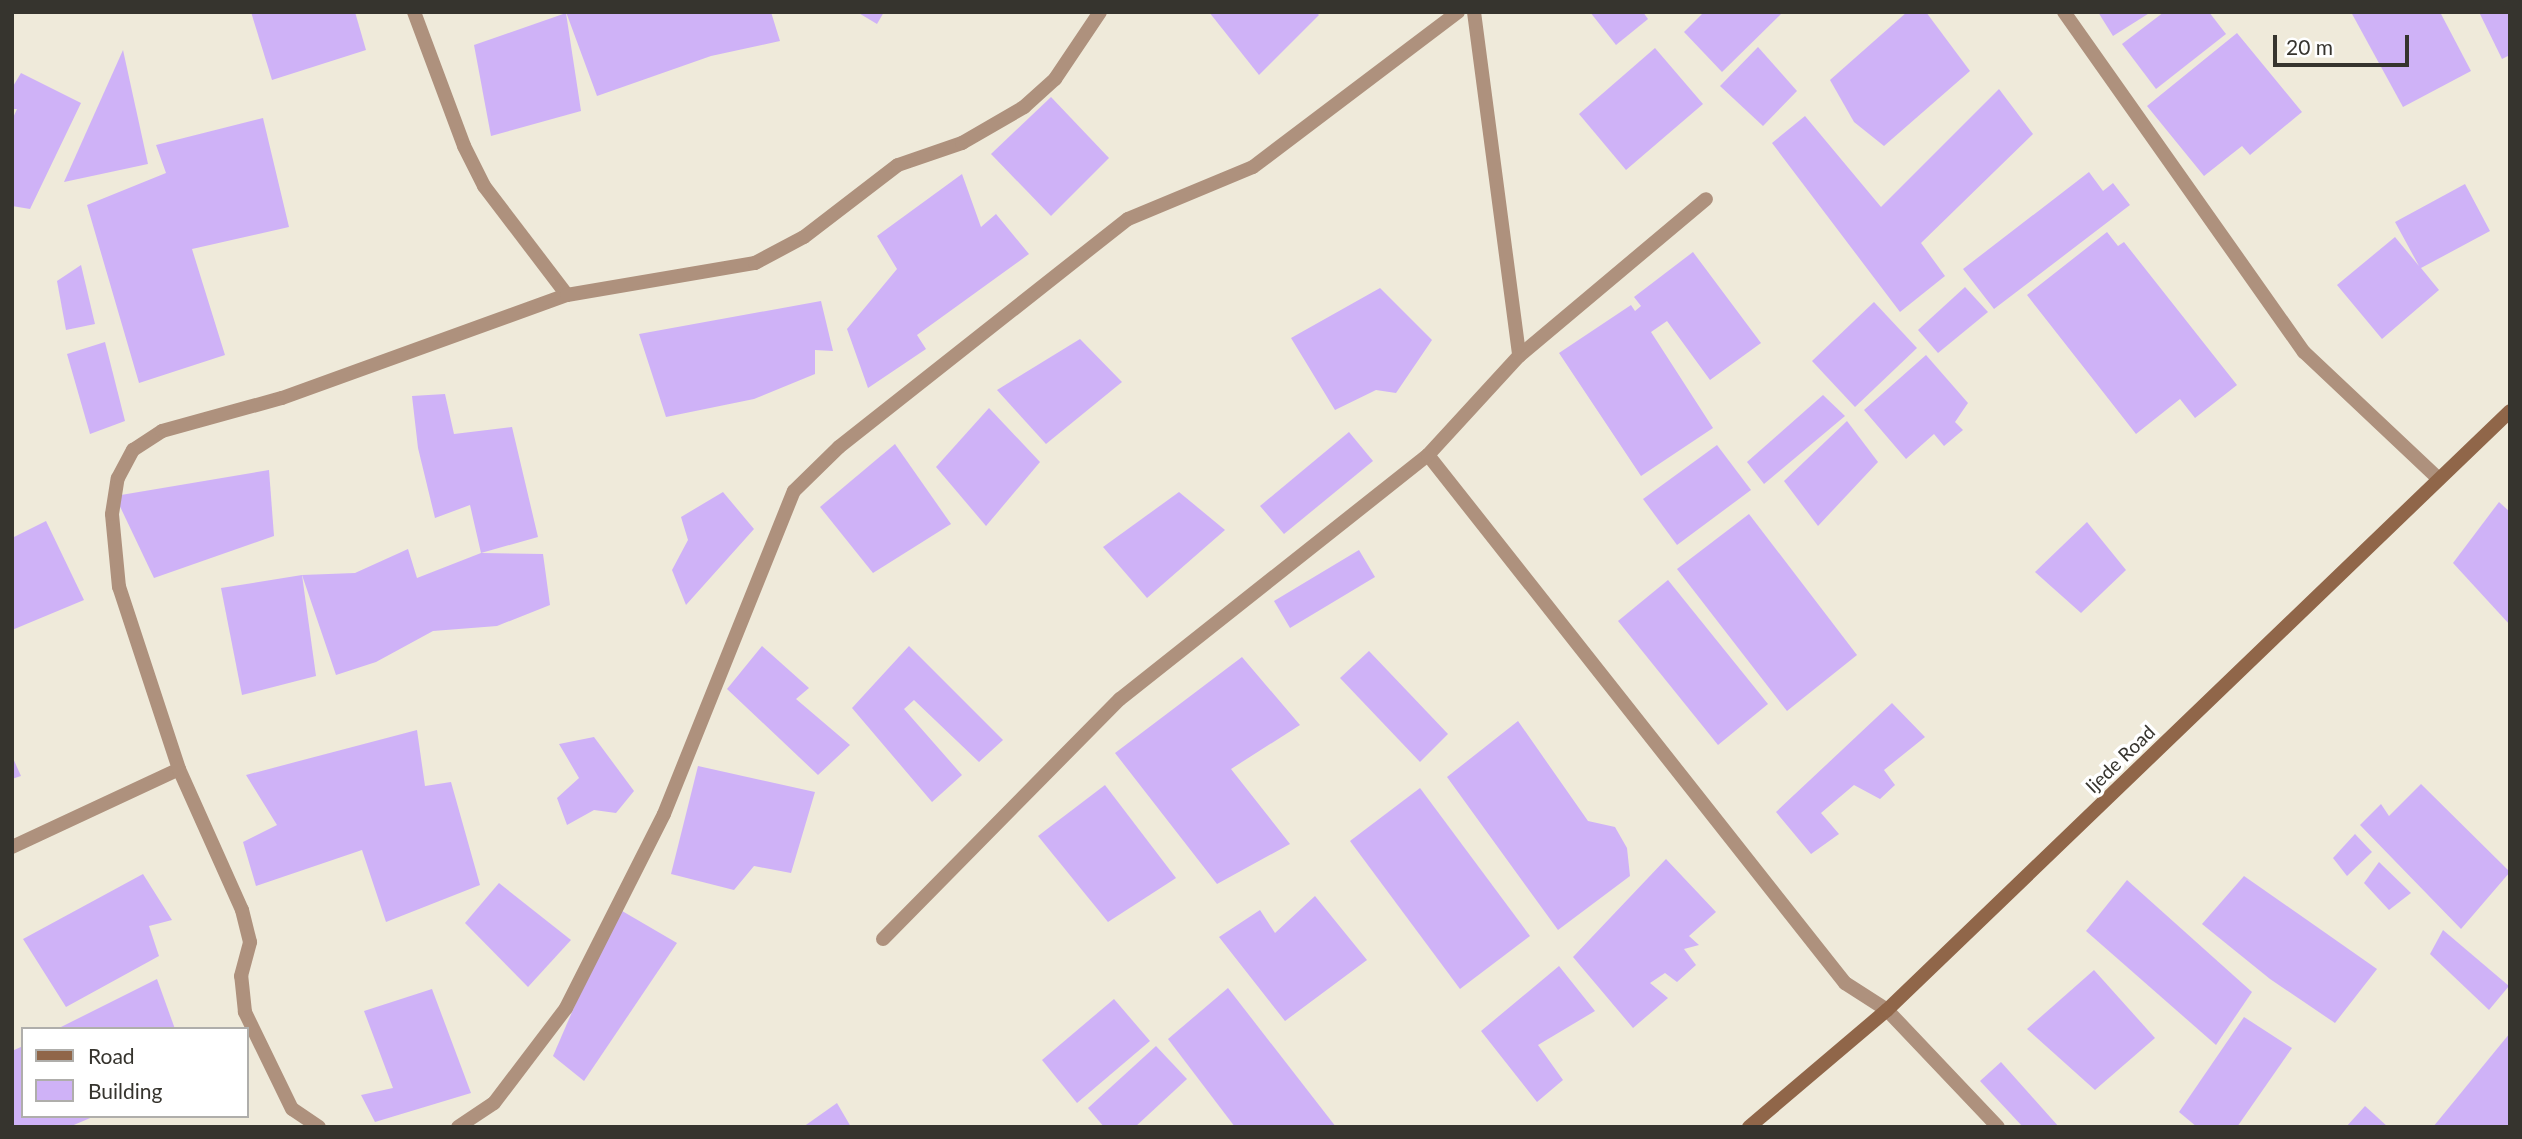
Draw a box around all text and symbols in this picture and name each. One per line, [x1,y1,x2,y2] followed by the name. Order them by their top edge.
[2277,21,2414,65] scale bar
[2286,34,2333,59] text: 20 m
[2081,720,2159,798] street label: Ijede Road
[21,1027,248,1118] legend
[88,1043,135,1068] text: Road
[88,1078,163,1103] text: Building

